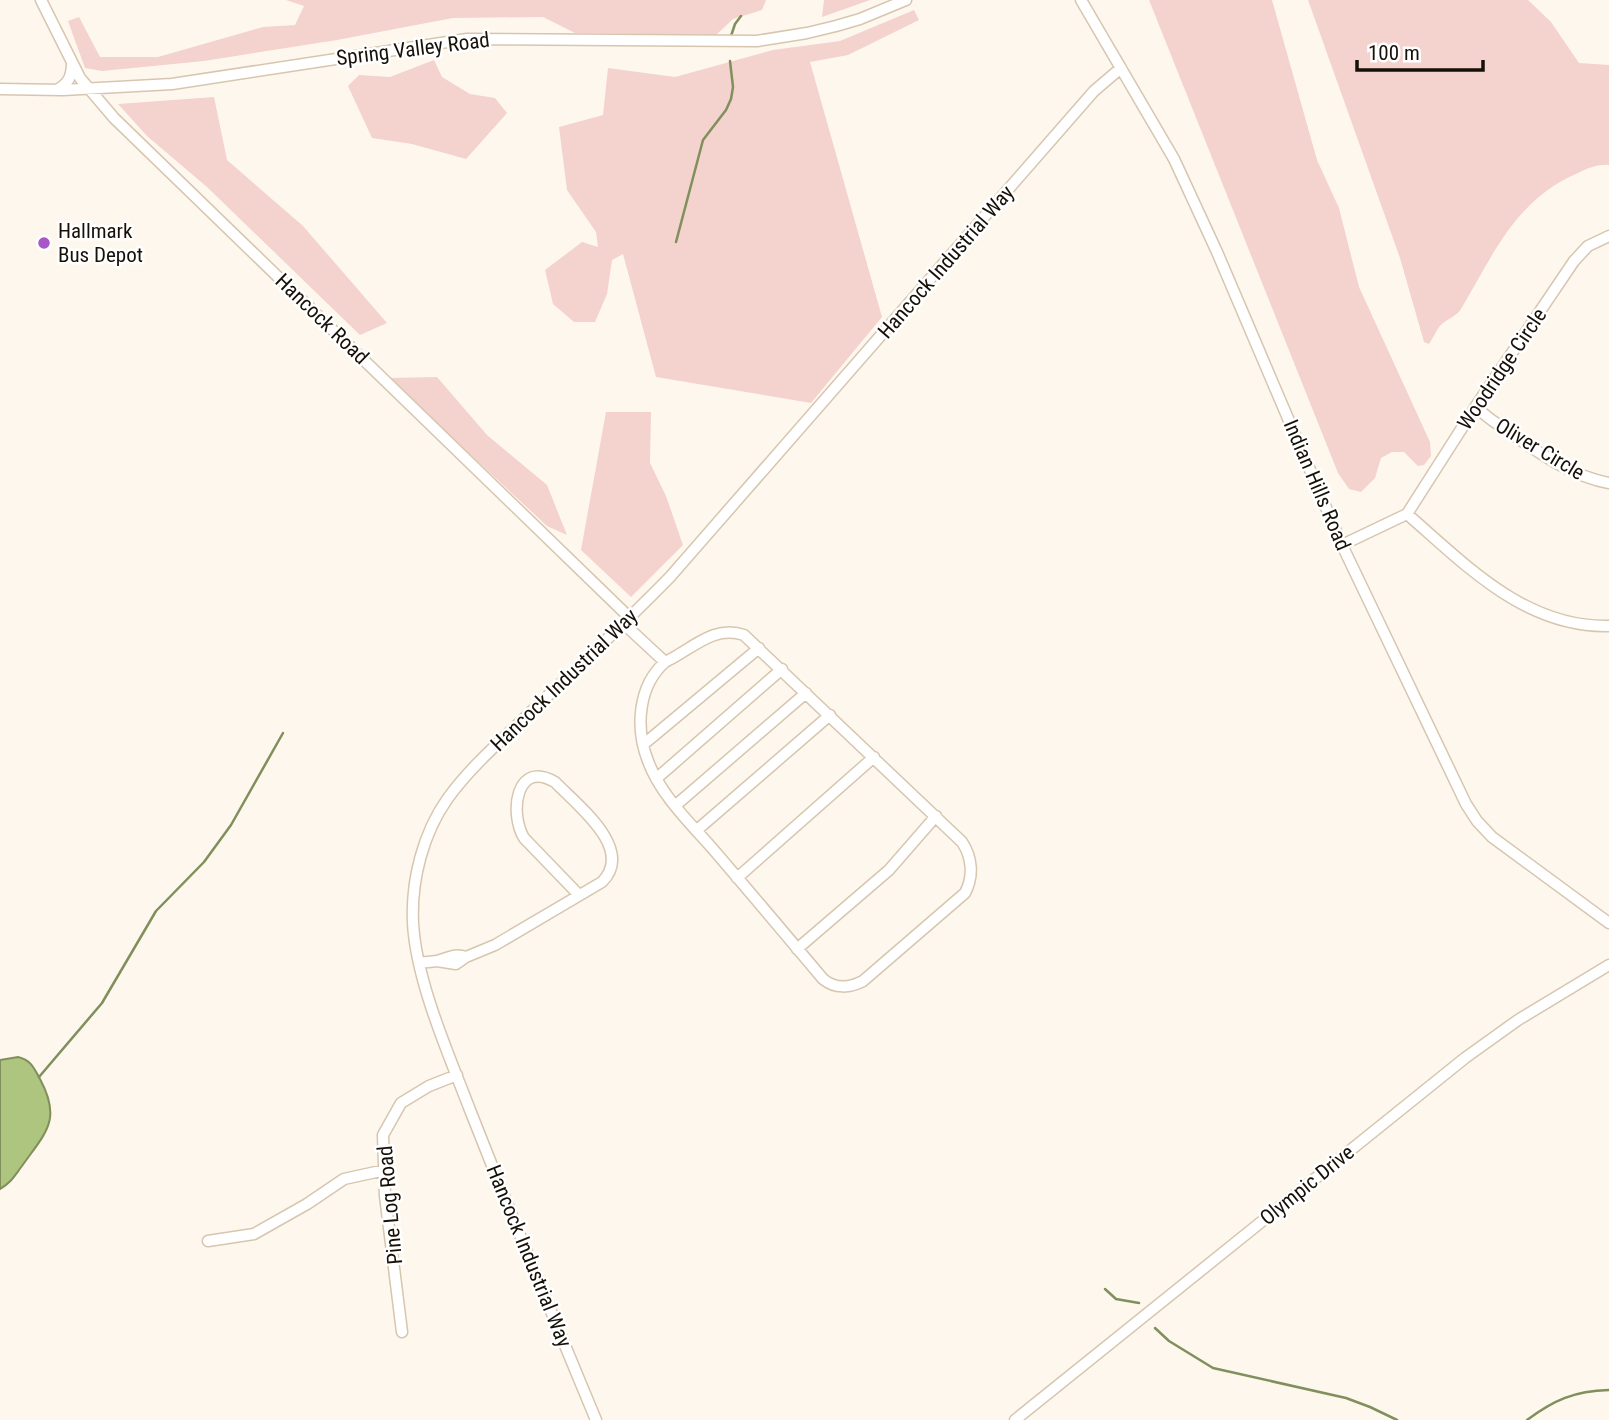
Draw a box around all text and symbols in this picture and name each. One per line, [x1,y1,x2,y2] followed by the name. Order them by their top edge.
[335,28,491,70] street label: Spring Valley Road
[1357,28,1483,72] scale bar
[1368,41,1420,65] text: 100 m
[873,181,1019,343] street label: Hancock Industrial Way
[58,219,143,267] place label: Hallmark Bus Depot
[36,235,52,251] marker: Hallmark Bus Depot
[271,269,373,369] street label: Hancock Road
[1453,304,1551,434] street label: Woodridge Circle
[1491,413,1589,485] street label: Oliver Circle
[1279,416,1355,554] street label: Indian Hills Road
[486,604,642,756] street label: Hancock Industrial Way
[1255,1140,1359,1230] street label: Olympic Drive
[373,1145,407,1265] street label: Pine Log Road
[481,1161,577,1351] street label: Hancock Industrial Way

